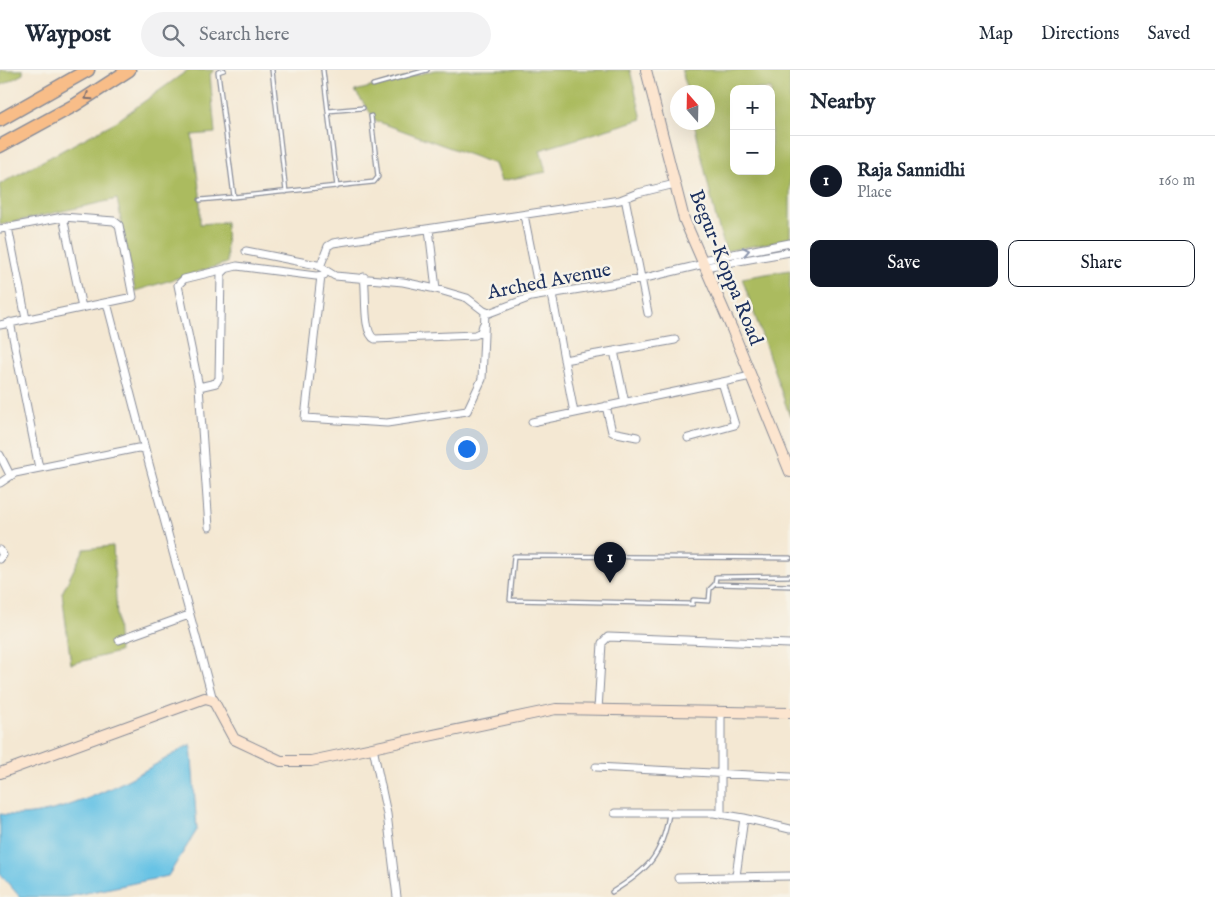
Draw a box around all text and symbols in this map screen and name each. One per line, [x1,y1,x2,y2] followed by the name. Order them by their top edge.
[141,12,491,57] search box
[25,19,111,50] text: Waypost
[159,21,187,49] icon: search
[199,23,290,47] text: Search here
[979,23,1013,46] text: Map
[1041,23,1119,46] text: Directions
[1147,23,1190,46] text: Saved
[670,85,715,130] north arrow
[730,85,775,175] map controls
[730,85,775,130] button: +
[810,89,875,116] text: Nearby
[84,90,93,100] one-way arrow
[730,130,775,175] button: −
[857,159,965,183] text: Raja Sannidhi
[823,171,829,191] text: 1
[1159,171,1195,191] text: 160 m
[857,183,892,203] text: Place
[683,186,768,349] street label: Begur-Koppa Road
[810,240,998,287] button: Save
[1008,240,1195,287] button: Share
[742,247,751,257] one-way arrow
[484,257,613,306] street label: Arched Avenue
[454,436,480,462] your location
[594,542,626,583] pin: 1

